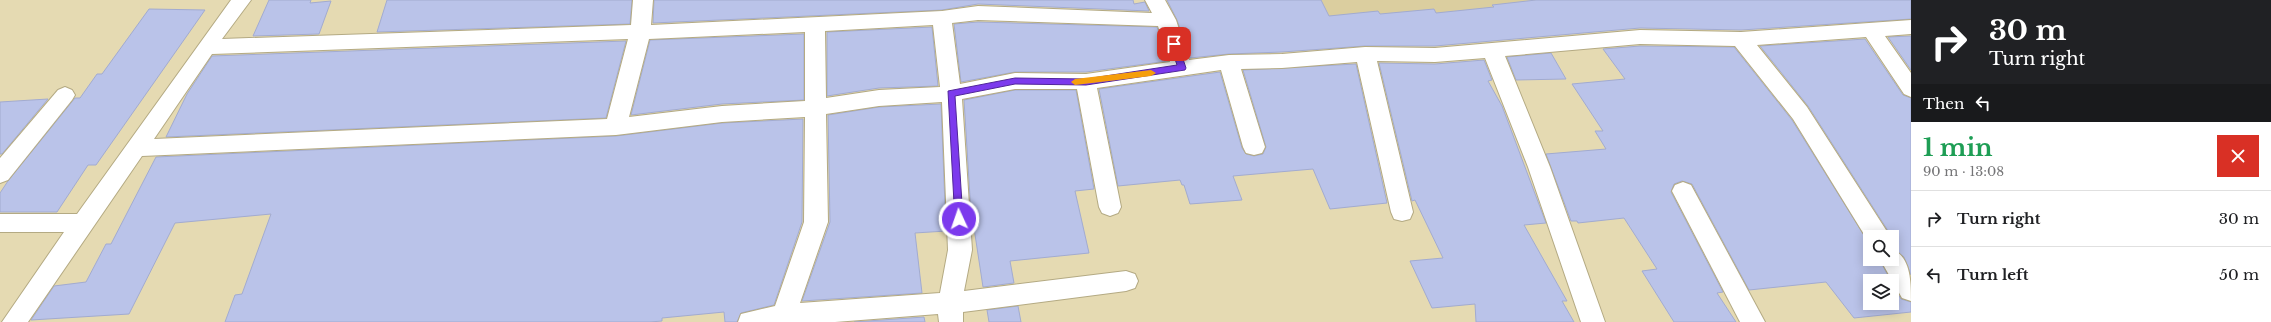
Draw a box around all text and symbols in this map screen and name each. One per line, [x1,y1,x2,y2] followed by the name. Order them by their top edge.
[1989,13,2066,48] text: 30 m
[1923,16,1975,68] icon: right
[1157,27,1191,61] pin
[1163,33,1185,55] icon: arrive
[1989,48,2085,70] text: Turn right
[1972,92,1994,114] icon: left
[1923,94,1964,113] text: Then
[1923,133,1993,162] text: 1 min
[2217,135,2259,177] button: close
[1923,163,2004,180] text: 90 m · 13:08
[938,198,980,240] position arrow
[1923,208,1945,230] icon: right
[1957,209,2040,228] text: Turn right
[2219,209,2259,228] text: 30 m
[1863,230,1899,310] map controls
[1863,230,1899,266] button: search
[1923,264,1945,286] icon: left
[1957,265,2028,284] text: Turn left
[2219,265,2259,284] text: 50 m
[1863,274,1899,310] button: layers

